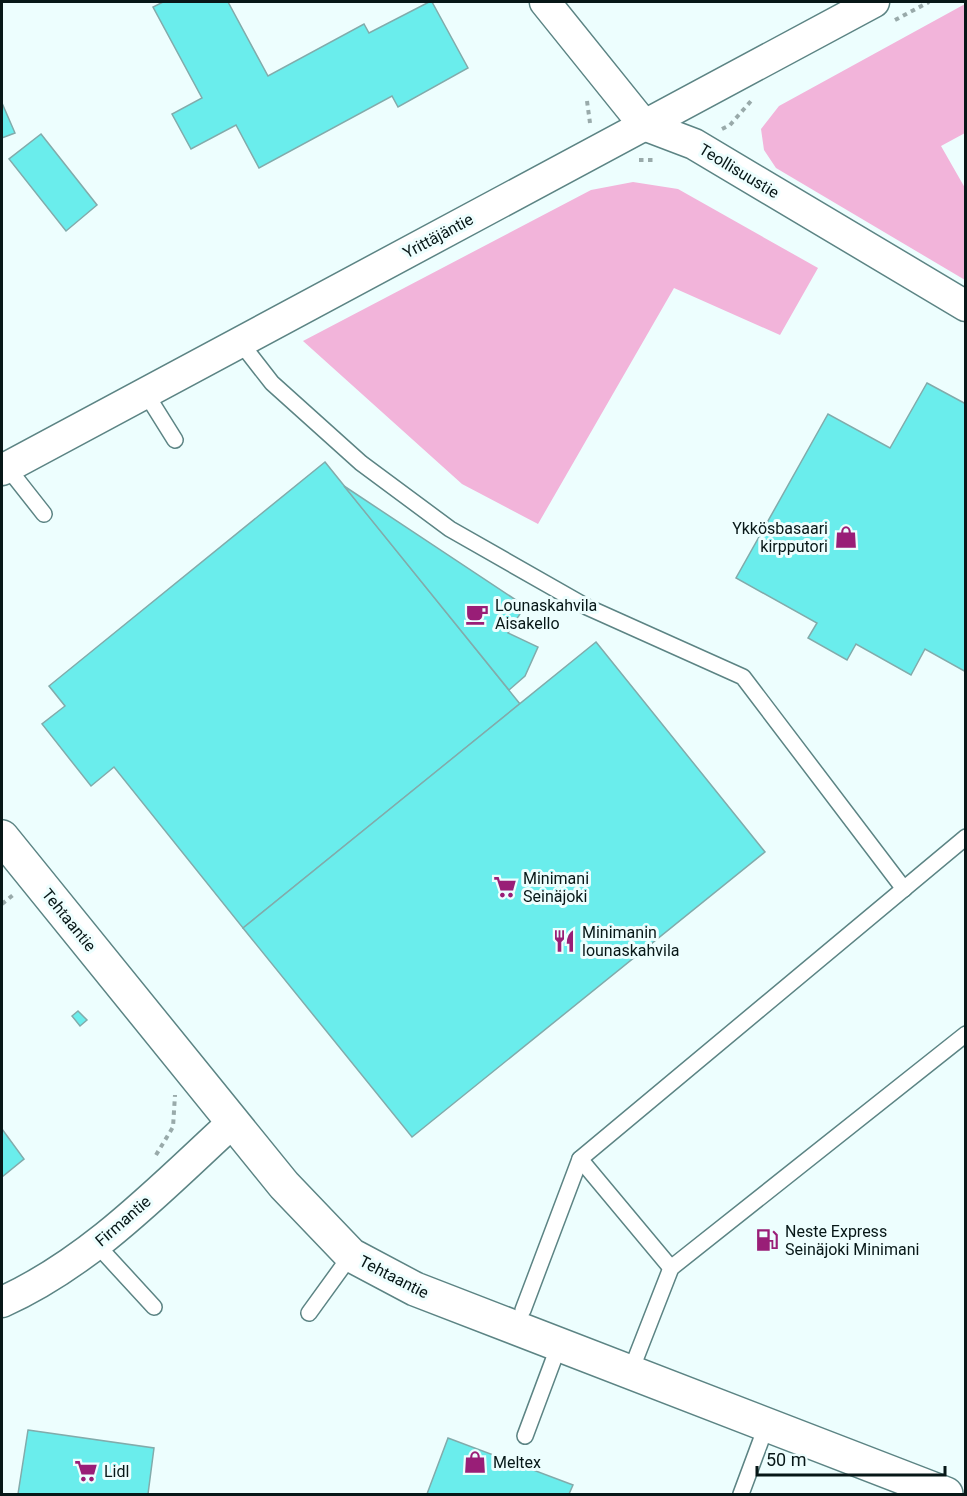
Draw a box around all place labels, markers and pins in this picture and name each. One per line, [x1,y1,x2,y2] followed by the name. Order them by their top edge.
[732,519,828,556] place label: Ykkösbasaari kirpputori
[833,524,859,550] shop icon: Ykkösbasaari kirpputori
[495,596,597,633] place label: Lounaskahvila Aisakello
[464,601,490,627] cafe icon: Lounaskahvila Aisakello
[523,869,589,906] place label: Minimani Seinäjoki
[492,874,518,900] supermarket icon: Minimani Seinäjoki
[582,923,680,960] place label: Minimanin lounaskahvila
[551,928,577,954] restaurant icon: Minimanin lounaskahvila
[785,1222,919,1259] place label: Neste Express Seinäjoki Minimani
[754,1227,780,1253] fuel station icon: Neste Express Seinäjoki Minimani
[462,1449,488,1475] shop icon: Meltex
[493,1453,541,1472] place label: Meltex
[73,1458,99,1484] supermarket icon: Lidl
[104,1462,129,1481] place label: Lidl

